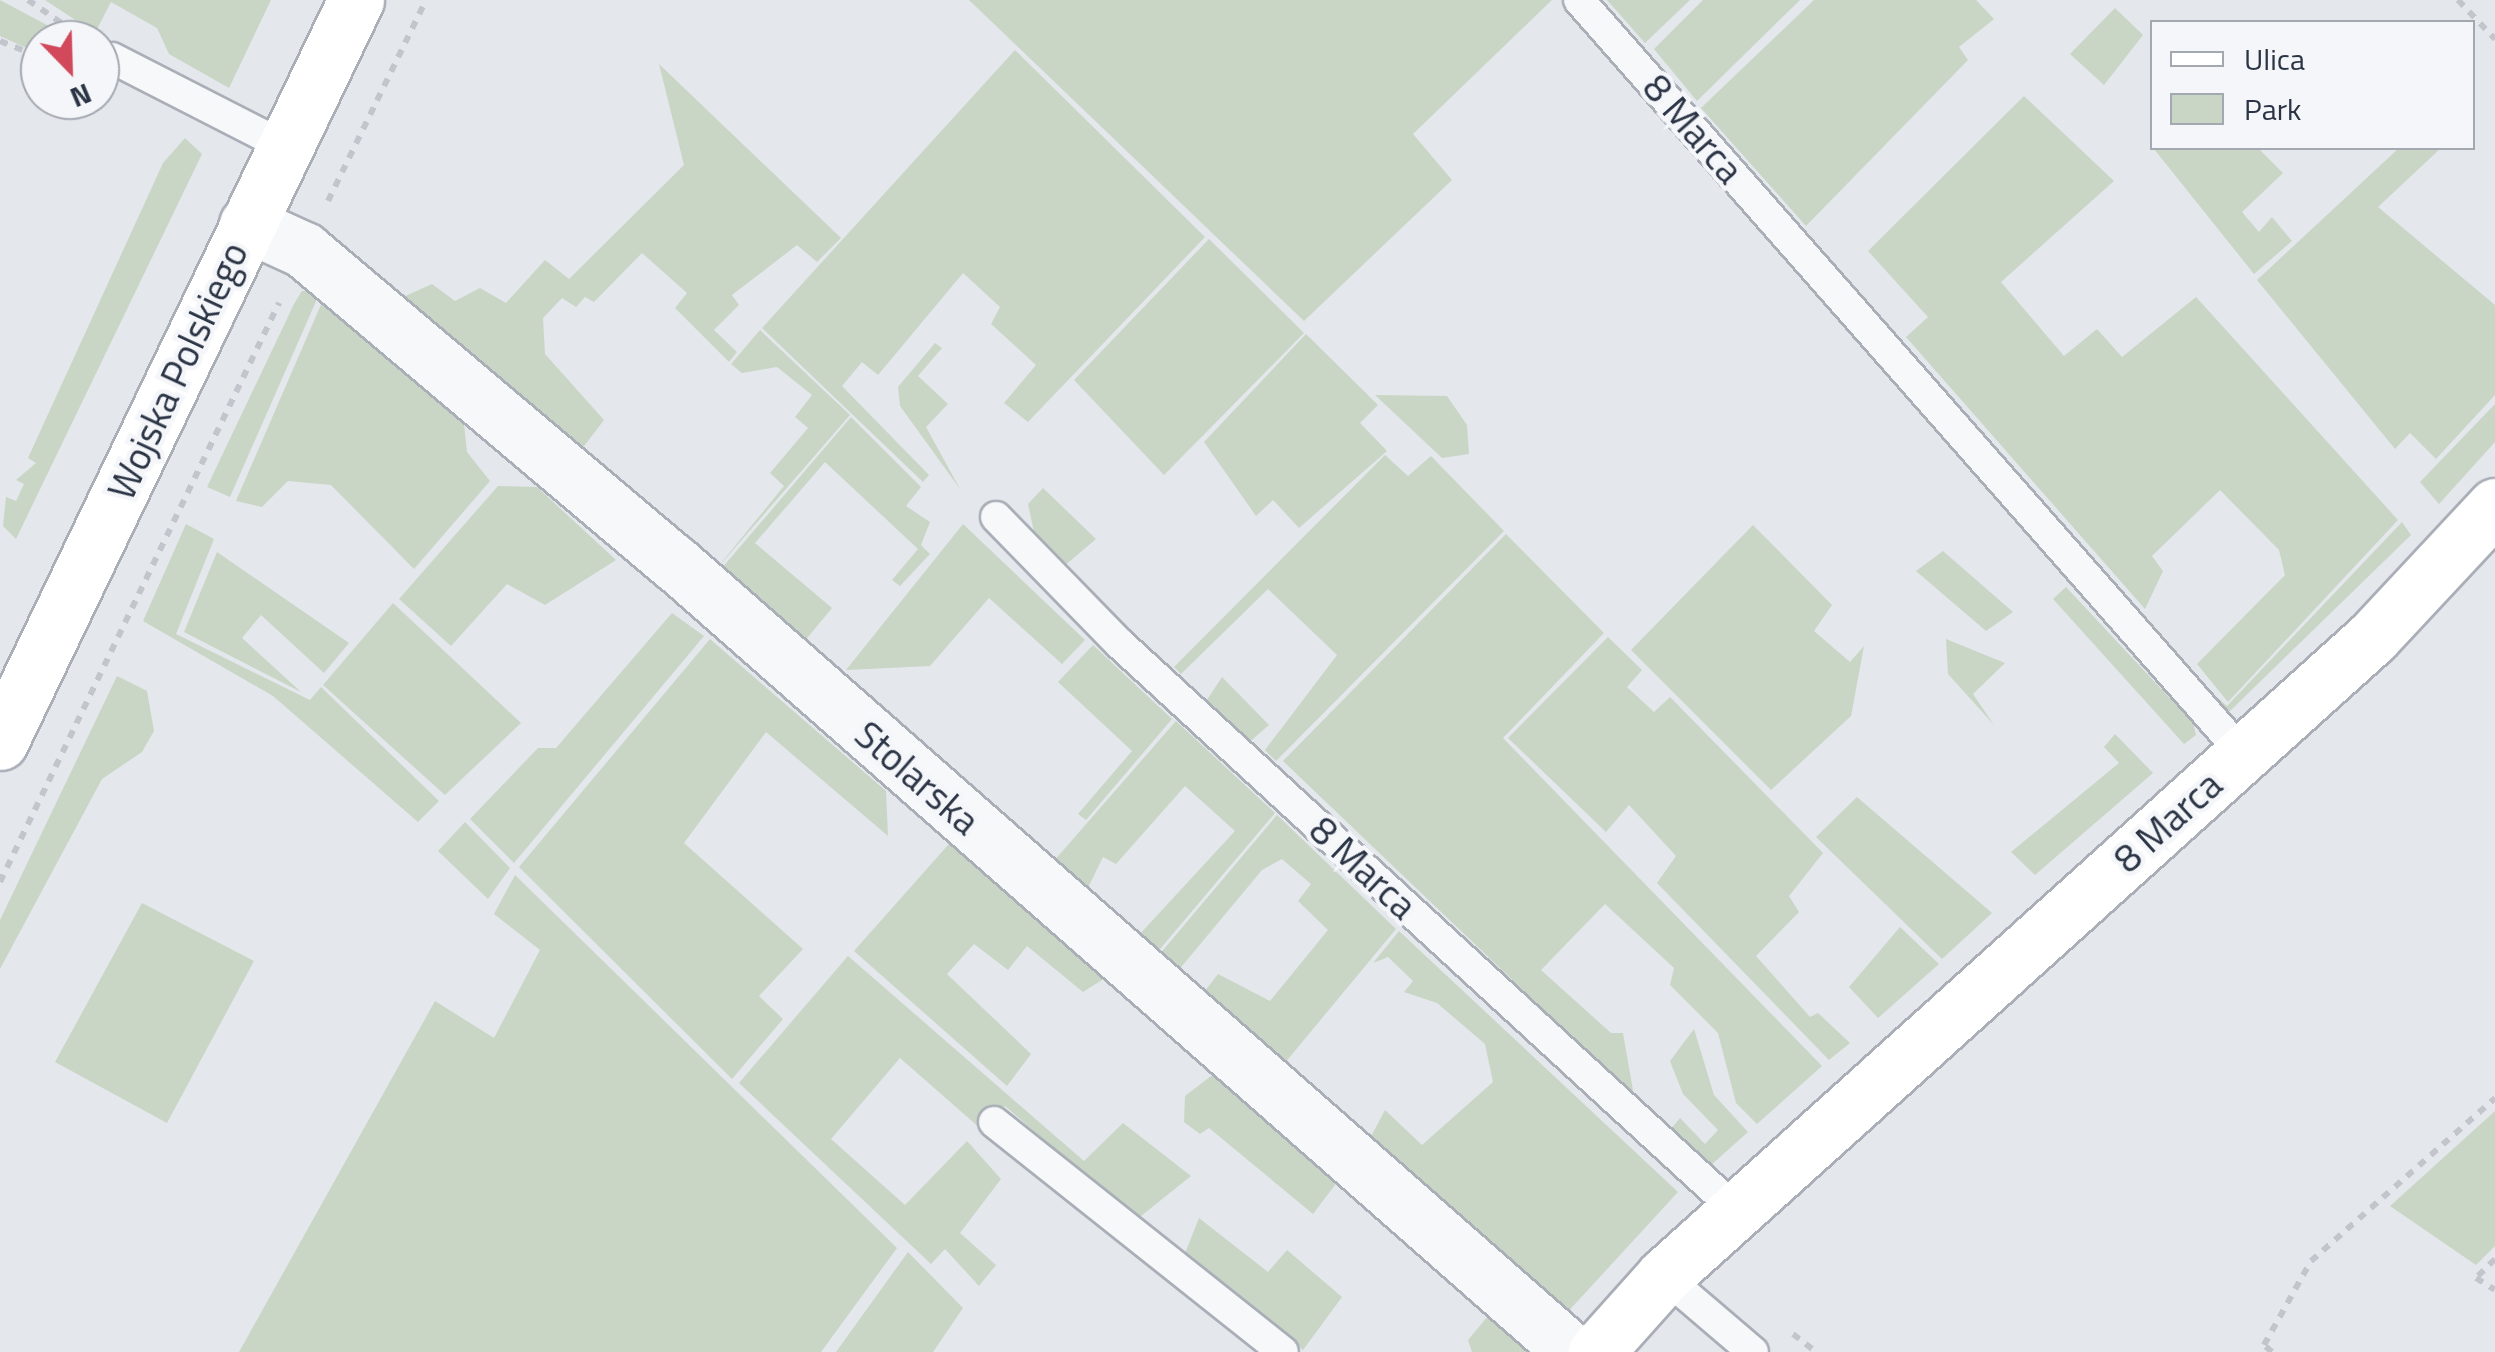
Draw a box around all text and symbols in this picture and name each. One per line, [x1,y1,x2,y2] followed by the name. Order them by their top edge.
[20,20,120,120] north arrow
[2150,20,2475,150] legend
[2244,36,2305,82] text: Ulica
[1633,65,1753,193] street label: 8 Marca
[64,73,98,120] text: N
[2244,86,2301,132] text: Park
[98,235,258,507] street label: Wojska Polskiego
[846,712,988,844] street label: Stolarska
[2105,762,2231,882] street label: 8 Marca
[1300,807,1426,929] street label: 8 Marca

